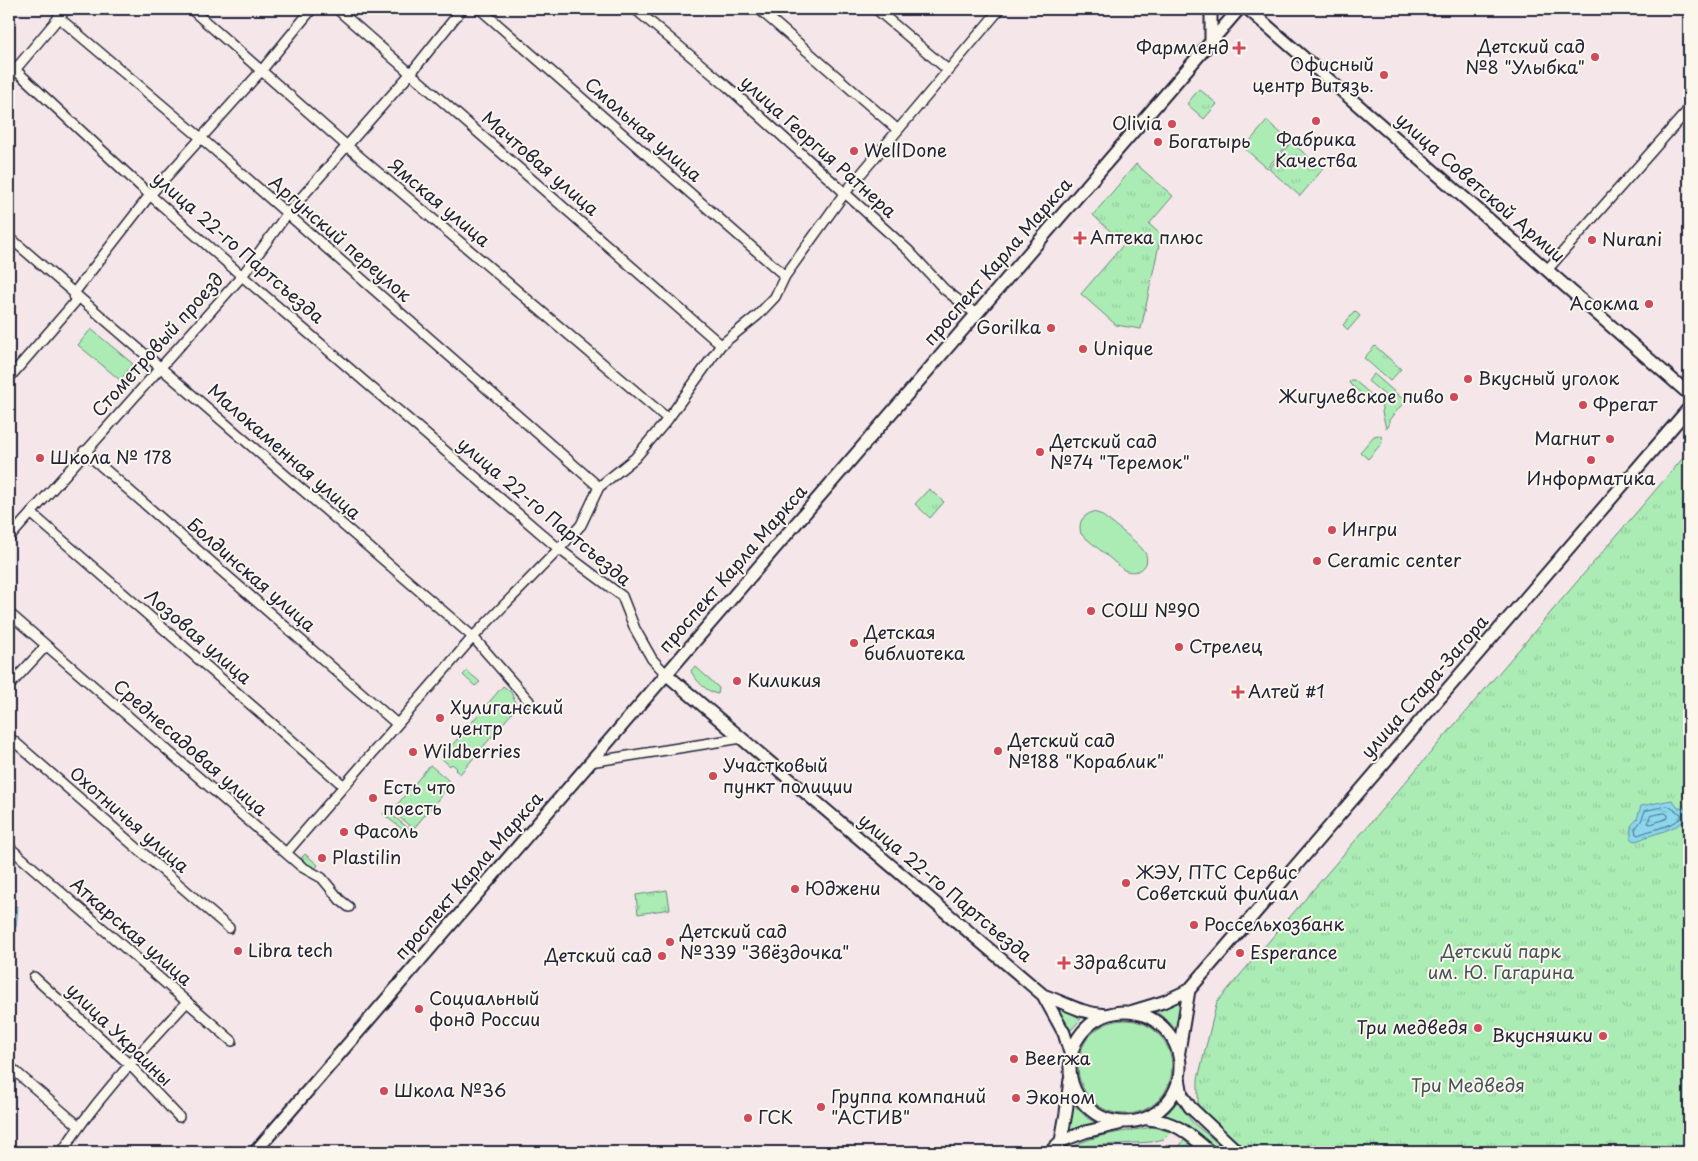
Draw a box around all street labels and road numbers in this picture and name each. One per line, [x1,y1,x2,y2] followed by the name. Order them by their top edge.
[735,68,904,224] street label: улица Георгия Ратнера
[579,70,709,188] street label: Смольная улица
[476,104,606,222] street label: Мачтовая улица
[1390,105,1572,268] street label: улица Советской Армии
[383,151,497,253] street label: Ямская улица
[147,165,331,330] street label: улица 22-го Партсъезда
[264,168,418,308] street label: Аргунский переулок
[916,171,1078,351] street label: проспект Карла Маркса
[85,266,229,422] street label: Стометровый проезд
[202,377,368,526] street label: Малокаменная улица
[452,430,639,592] street label: улица 22-го Партсъезда
[651,478,813,658] street label: проспект Карла Маркса
[182,510,323,638] street label: Болдинская улица
[140,582,259,690] street label: Лозовая улица
[1354,608,1494,764] street label: улица Стара-Загора
[108,672,275,822] street label: Среднесадовая улица
[64,759,196,879] street label: Охотничья улица
[387,785,549,965] street label: проспект Карла Маркса
[853,806,1040,968] street label: улица 22-го Партсъезда
[65,870,199,992] street label: Аткарская улица
[61,976,179,1092] street label: улица Украины

